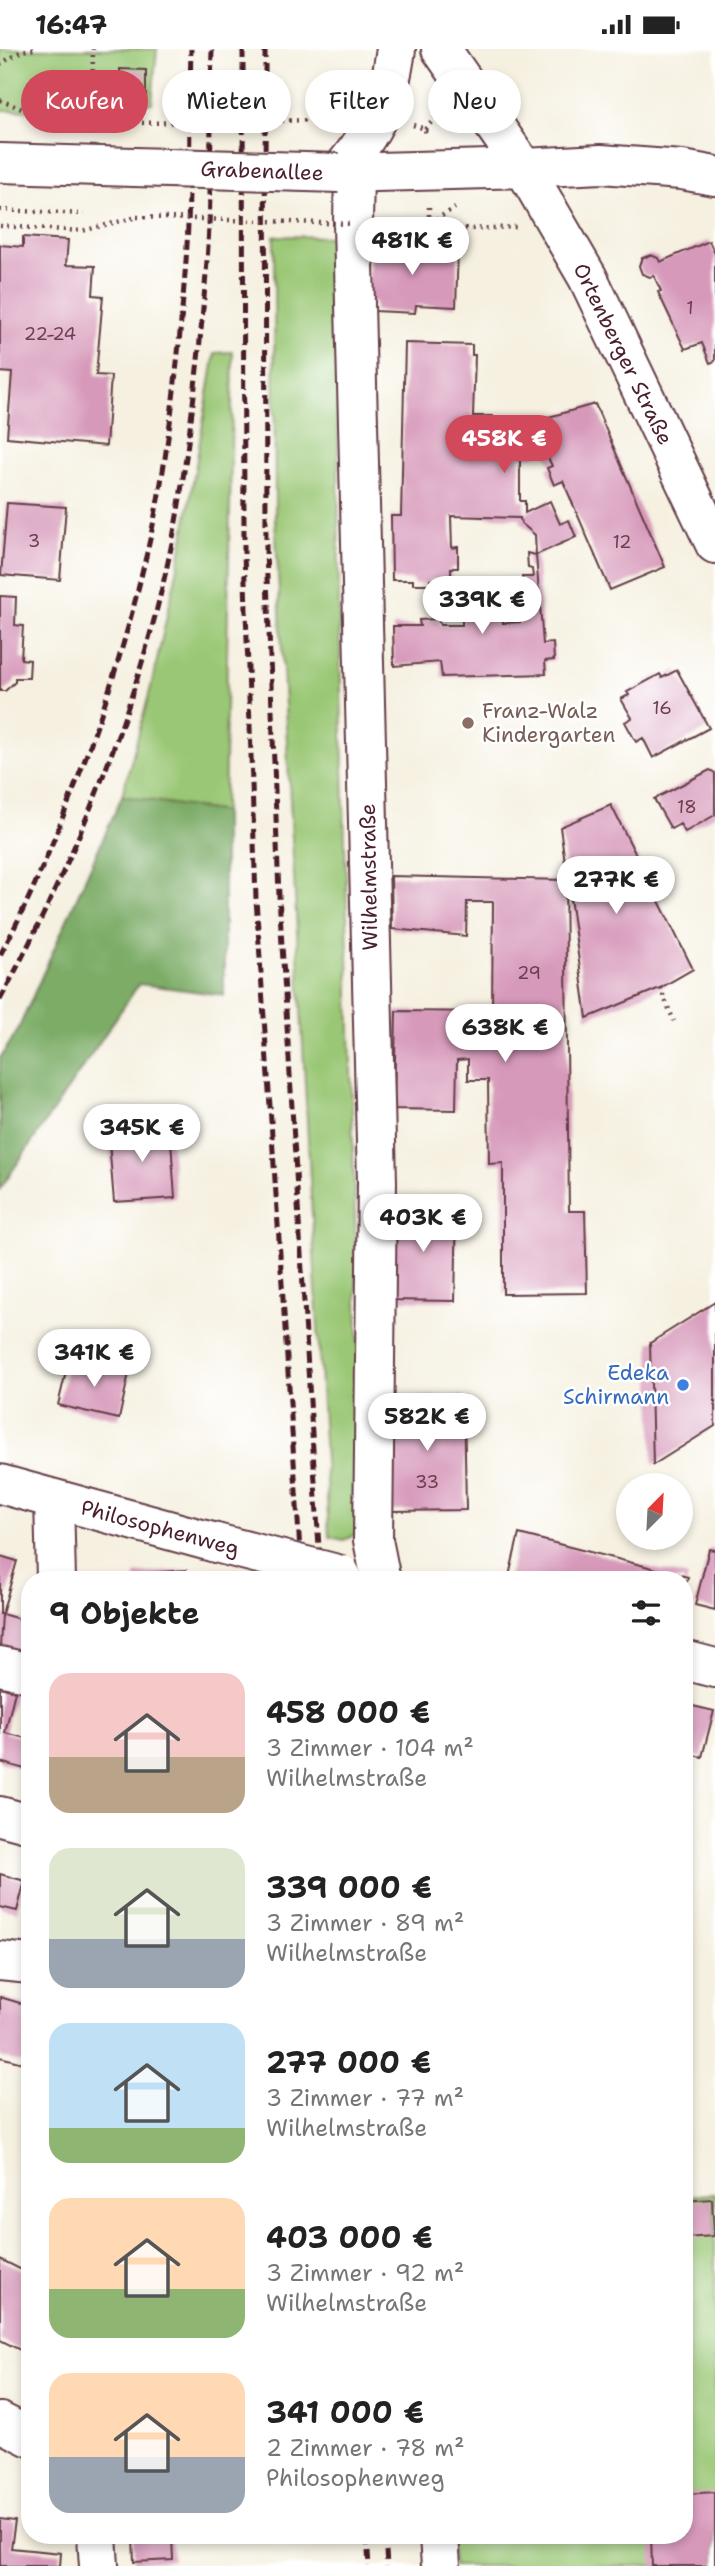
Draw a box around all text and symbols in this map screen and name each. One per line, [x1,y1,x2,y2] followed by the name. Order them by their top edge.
[35,7,107,42] text: 16:47
[21,70,148,133] chip: Kaufen
[162,70,291,133] chip: Mieten
[305,70,414,133] chip: Filter
[428,70,521,133] chip: Neu
[200,155,324,187] street label: Grabenallee
[355,217,469,277] pin: 481K €
[371,225,453,255] text: 481K €
[567,258,679,450] street label: Ortenberger Straße
[686,296,694,320] house number: 1
[24,322,76,346] house number: 22-24
[447,415,561,475] pin: 458K €
[461,423,547,453] text: 458K €
[28,529,40,553] house number: 3
[612,530,632,554] house number: 12
[425,577,539,636] pin: 339K €
[439,584,525,614] text: 339K €
[652,696,672,720] house number: 16
[482,697,615,749] place label: Franz-Walz Kindergarten
[460,715,476,731] marker: Franz-Walz Kindergarten
[677,795,697,819] house number: 18
[354,803,384,951] street label: Wilhelmstraße
[559,857,673,916] pin: 277K €
[573,864,659,894] text: 277K €
[517,961,541,985] house number: 29
[448,1005,562,1064] pin: 638K €
[461,1012,549,1042] text: 638K €
[85,1105,199,1164] pin: 345K €
[99,1112,185,1142] text: 345K €
[366,1195,480,1254] pin: 403K €
[379,1202,467,1232] text: 403K €
[37,1329,151,1389] pin: 341K €
[54,1337,134,1367] text: 341K €
[563,1359,669,1411] place label: Edeka Schirmann
[675,1377,691,1393] marker: Edeka Schirmann
[370,1393,484,1453] pin: 582K €
[384,1401,470,1431] text: 582K €
[415,1470,439,1494] house number: 33
[616,1473,693,1551] north arrow
[616,1473,693,1550] map controls
[78,1493,242,1563] street label: Philosophenweg
[49,1593,199,1634] text: 9 Objekte
[627,1594,665,1632] icon: filters
[266,1692,430,1733] text: 458 000 €
[105,1701,189,1785] icon: home
[266,1733,474,1763] text: 3 Zimmer · 104 m²
[266,1763,427,1793] text: Wilhelmstraße
[266,1867,432,1908] text: 339 000 €
[105,1876,189,1960] icon: home
[266,1908,464,1938] text: 3 Zimmer · 89 m²
[266,1938,427,1968] text: Wilhelmstraße
[266,2042,431,2083] text: 277 000 €
[105,2051,189,2135] icon: home
[266,2083,464,2113] text: 3 Zimmer · 77 m²
[266,2113,427,2143] text: Wilhelmstraße
[266,2217,433,2258] text: 403 000 €
[105,2226,189,2310] icon: home
[266,2258,464,2288] text: 3 Zimmer · 92 m²
[266,2288,427,2318] text: Wilhelmstraße
[266,2392,424,2433] text: 341 000 €
[105,2401,189,2485] icon: home
[266,2433,465,2463] text: 2 Zimmer · 78 m²
[266,2463,445,2493] text: Philosophenweg

